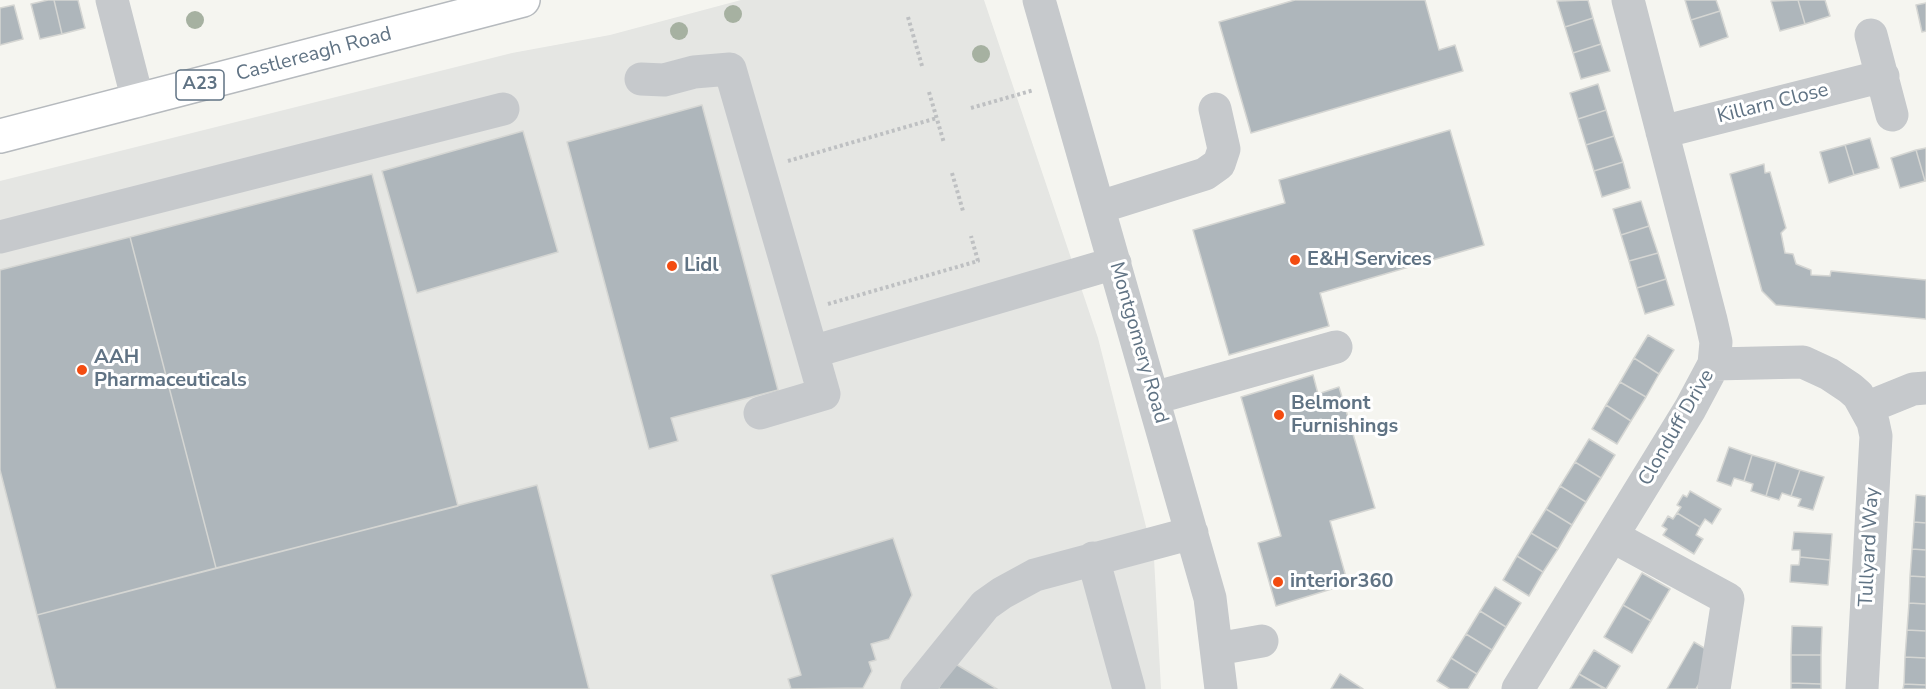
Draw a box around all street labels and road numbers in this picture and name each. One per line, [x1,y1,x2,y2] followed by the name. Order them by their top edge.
[234,23,394,87] street label: Castlereagh Road
[176,70,224,100] road number: A23
[1715,79,1831,129] street label: Killarn Close
[1103,260,1173,426] street label: Montgomery Road
[1634,366,1720,490] street label: Clonduff Drive
[1855,487,1885,607] street label: Tullyard Way

